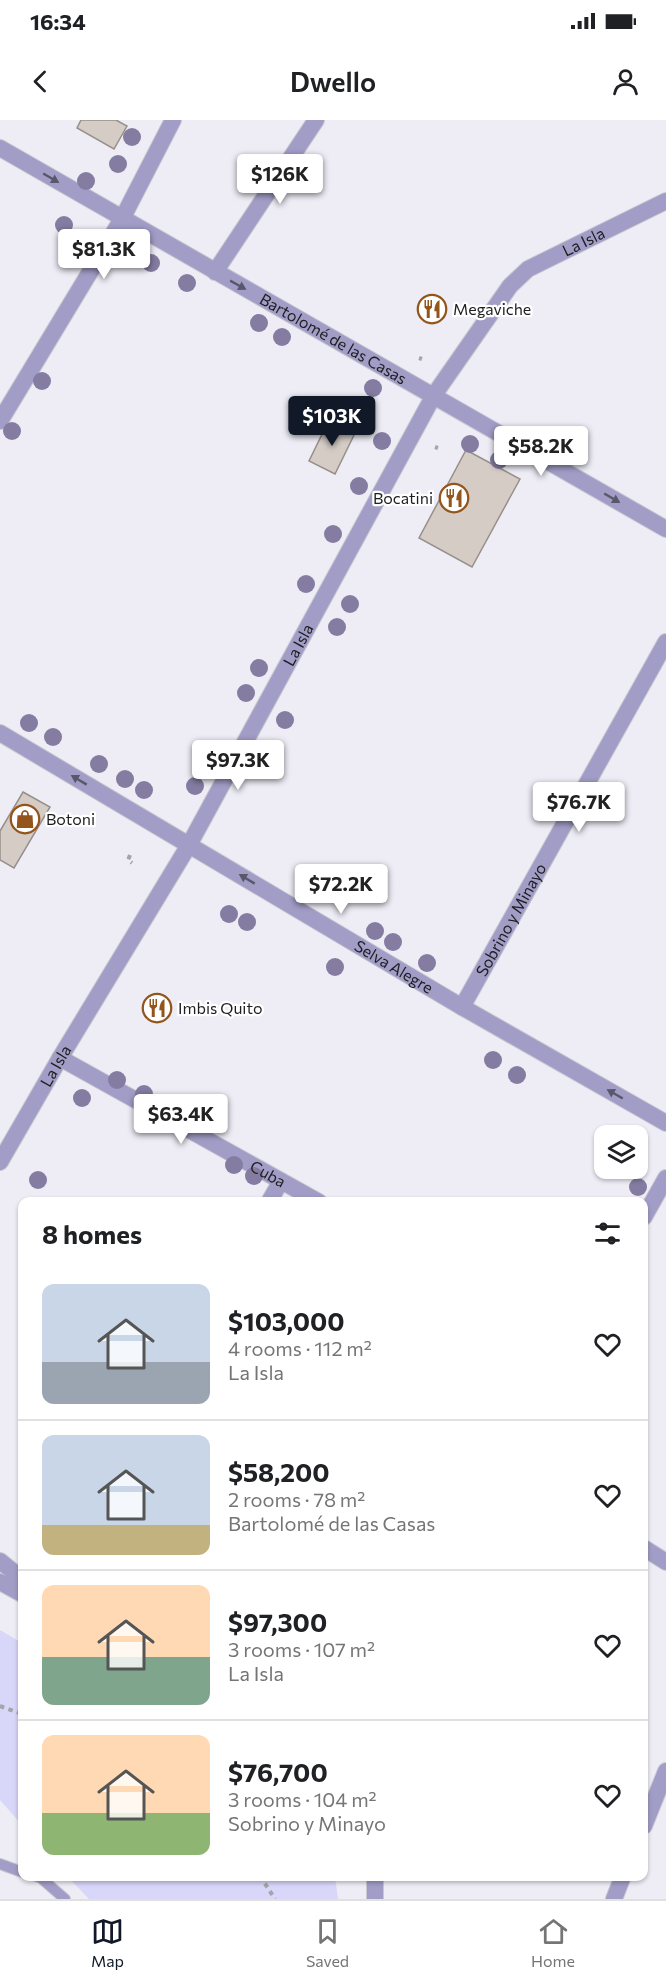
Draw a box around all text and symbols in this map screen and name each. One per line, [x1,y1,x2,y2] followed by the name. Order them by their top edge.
[30,8,86,35] text: 16:34
[24,65,57,98] icon: back
[290,65,376,98] text: Dwello
[609,65,642,98] icon: person
[238,154,322,205] pin: $126K
[251,161,309,185] text: $126K
[43,172,59,183] one-way arrow
[559,223,608,260] street label: La Isla
[55,229,153,280] pin: $81.3K
[72,236,136,260] text: $81.3K
[230,280,247,290] one-way arrow
[257,289,410,388] street label: Bartolomé de las Casas
[416,293,448,325] restaurant icon: Megaviche
[453,299,531,318] place label: Megaviche
[290,396,374,447] pin: $103K
[302,403,362,427] text: $103K
[492,426,590,477] pin: $58.2K
[508,433,574,457] text: $58.2K
[438,482,470,514] restaurant icon: Bocatini
[373,488,433,507] place label: Bocatini
[604,492,620,503] one-way arrow
[278,620,317,669] street label: La Isla
[189,740,287,791] pin: $97.3K
[206,747,270,771] text: $97.3K
[70,775,87,785] one-way arrow
[530,782,628,833] pin: $76.7K
[547,789,611,813] text: $76.7K
[9,803,41,835] shop icon: Botoni
[46,809,95,828] place label: Botoni
[471,860,550,979] street label: Sobrino y Minayo
[292,864,390,915] pin: $72.2K
[309,871,373,895] text: $72.2K
[239,874,255,885] one-way arrow
[351,936,437,997] street label: Selva Alegre
[141,992,173,1024] restaurant icon: Imbis Quito
[178,998,262,1017] place label: Imbis Quito
[36,1041,75,1090] street label: La Isla
[606,1089,623,1099] one-way arrow
[132,1094,230,1145] pin: $63.4K
[148,1101,214,1125] text: $63.4K
[594,1125,648,1179] map controls
[594,1125,648,1179] button: layers
[247,1156,289,1191] street label: Cuba
[591,1217,624,1250] icon: filters
[42,1218,142,1249] text: 8 homes
[228,1305,345,1336] text: $103,000
[90,1308,162,1380] icon: home
[591,1328,624,1361] icon: heart
[228,1336,372,1360] text: 4 rooms · 112 m²
[228,1360,284,1384] text: La Isla
[228,1456,330,1487] text: $58,200
[90,1459,162,1531] icon: home
[591,1479,624,1512] icon: heart
[228,1487,365,1511] text: 2 rooms · 78 m²
[228,1511,435,1535] text: Bartolomé de las Casas
[228,1606,327,1637] text: $97,300
[90,1609,162,1681] icon: home
[591,1629,624,1662] icon: heart
[228,1637,375,1661] text: 3 rooms · 107 m²
[228,1661,284,1685] text: La Isla
[228,1756,328,1787] text: $76,700
[90,1759,162,1831] icon: home
[591,1779,624,1812] icon: heart
[228,1787,377,1811] text: 3 rooms · 104 m²
[228,1811,386,1835] text: Sobrino y Minayo
[91,1915,124,1970] tab: Map
[306,1915,349,1970] tab: Saved
[531,1915,575,1970] tab: Home

